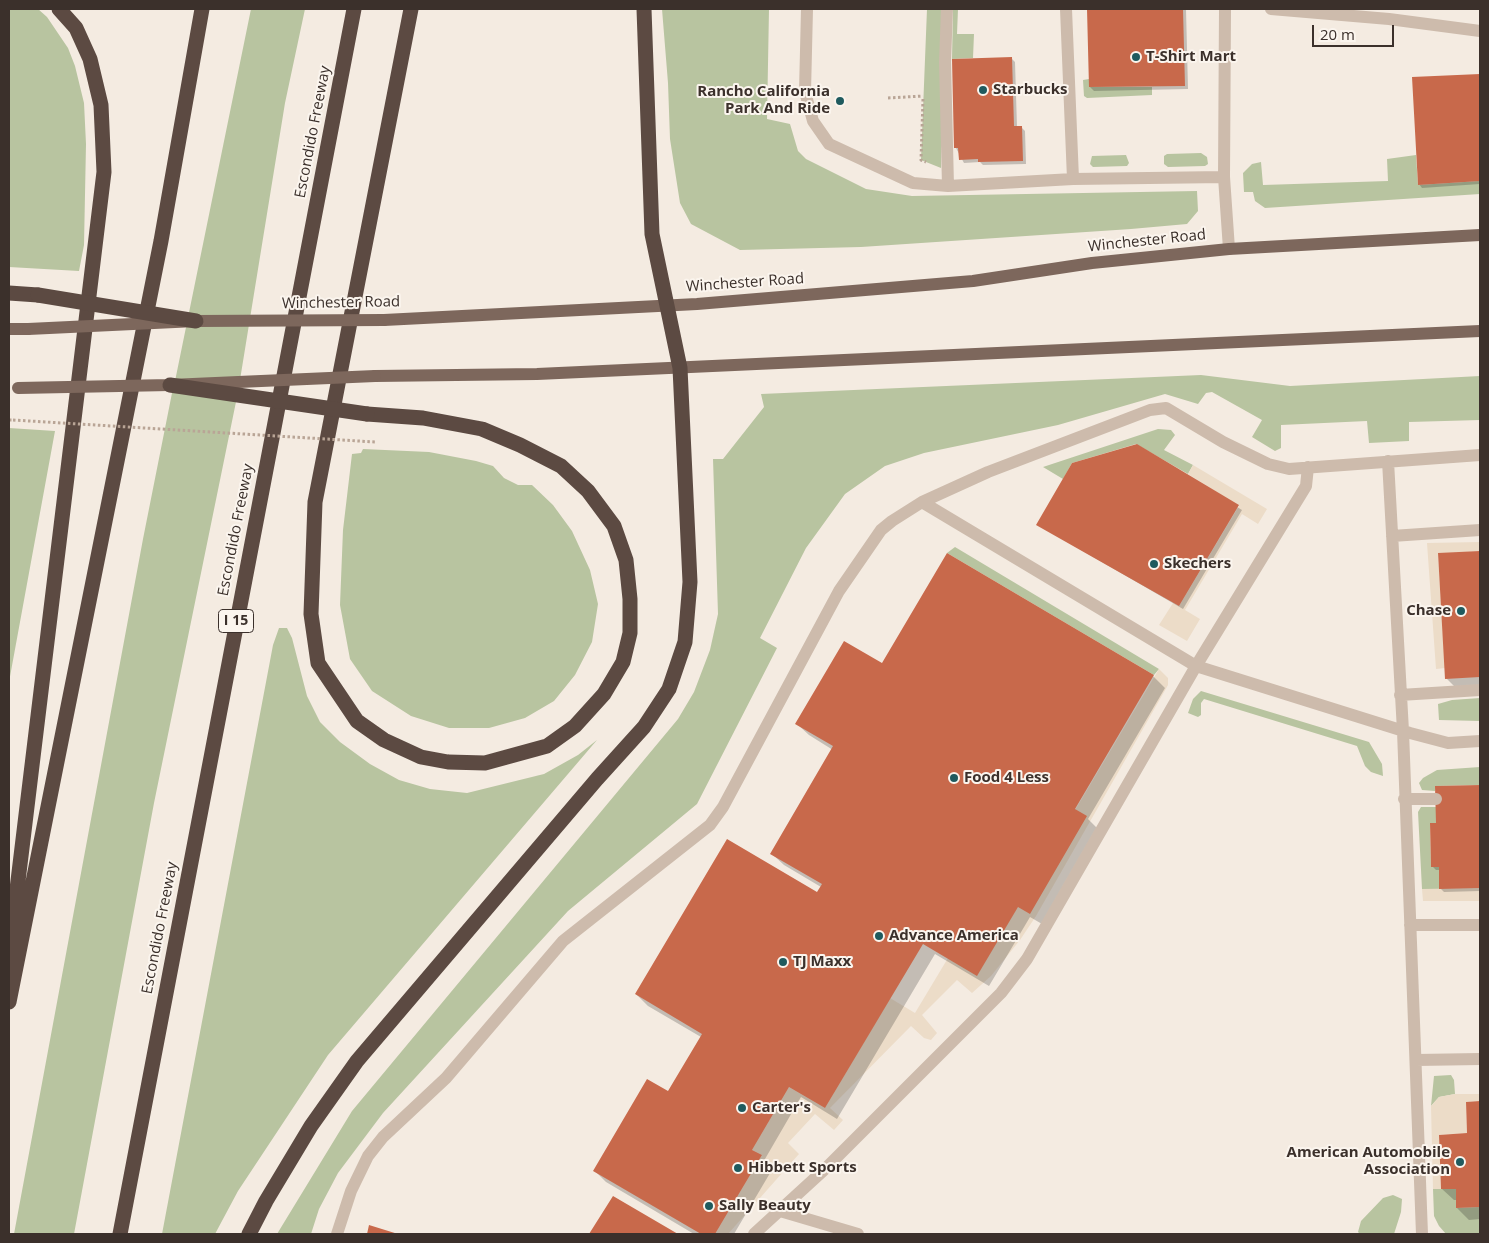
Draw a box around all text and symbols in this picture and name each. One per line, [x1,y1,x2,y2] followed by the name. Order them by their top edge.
[1314,15,1396,47] scale bar
[1320,24,1355,44] text: 20 m
[1146,48,1236,66] place label: T-Shirt Mart
[1130,51,1142,63] marker: T-Shirt Mart
[291,64,335,200] street label: Escondido Freeway
[993,81,1067,99] place label: Starbucks
[697,83,830,118] place label: Rancho California Park And Ride
[977,84,989,96] marker: Starbucks
[834,95,846,107] marker: Rancho California Park And Ride
[1087,226,1207,256] street label: Winchester Road
[685,270,805,296] street label: Winchester Road
[282,293,400,313] street label: Winchester Road
[214,462,258,598] street label: Escondido Freeway
[1164,555,1231,573] place label: Skechers
[1148,558,1160,570] marker: Skechers
[1406,602,1451,620] place label: Chase
[1455,605,1467,617] marker: Chase
[218,610,254,632] road number: I 15
[964,769,1049,787] place label: Food 4 Less
[948,772,960,784] marker: Food 4 Less
[138,860,182,996] street label: Escondido Freeway
[889,927,1019,945] place label: Advance America
[873,930,885,942] marker: Advance America
[793,953,851,971] place label: TJ Maxx
[777,956,789,968] marker: TJ Maxx
[752,1099,811,1117] place label: Carter's
[736,1102,748,1114] marker: Carter's
[1287,1144,1450,1179] place label: American Automobile Association
[1454,1156,1466,1168] marker: American Automobile Association
[748,1159,857,1177] place label: Hibbett Sports
[732,1162,744,1174] marker: Hibbett Sports
[719,1197,811,1215] place label: Sally Beauty
[703,1200,715,1212] marker: Sally Beauty

